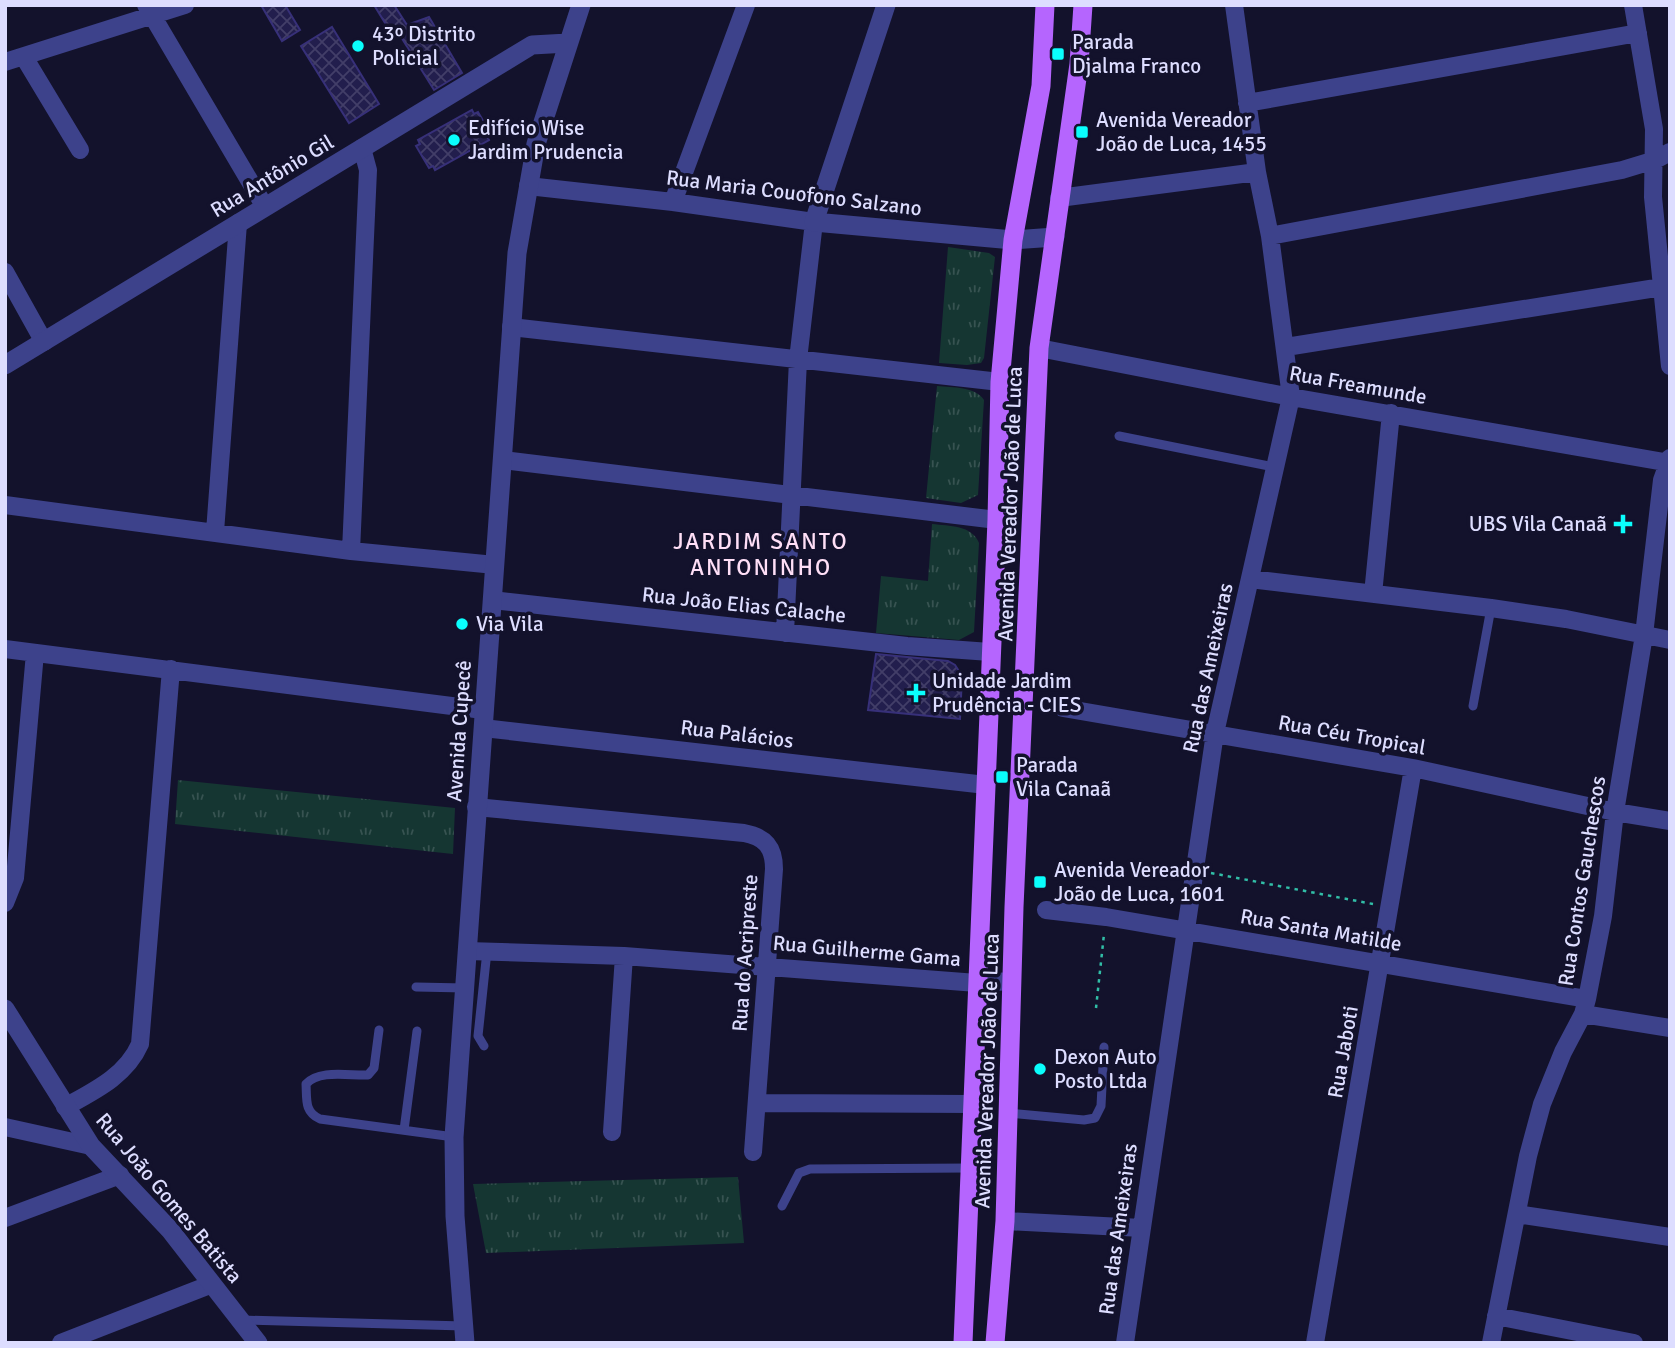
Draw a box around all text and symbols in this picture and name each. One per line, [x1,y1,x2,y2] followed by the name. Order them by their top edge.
[372,21,476,71] place label: 43º Distrito Policial
[1072,29,1201,79] place label: Parada Djalma Franco
[350,38,366,54] marker: 43º Distrito Policial
[1050,46,1066,62] marker: Parada Djalma Franco
[1096,107,1267,157] place label: Avenida Vereador João de Luca, 1455
[468,115,624,165] place label: Edifício Wise Jardim Prudencia
[1074,124,1090,140] marker: Avenida Vereador João de Luca, 1455
[206,129,338,223] street label: Rua Antônio Gil
[446,132,462,148] marker: Edifício Wise Jardim Prudencia
[665,164,923,222] street label: Rua Maria Couofono Salzano
[1287,360,1429,410] street label: Rua Freamunde
[992,366,1028,642] street label: Avenida Vereador João de Luca
[1469,511,1607,537] place label: UBS Vila Canaã
[1613,514,1633,534] marker: UBS Vila Canaã
[673,527,849,582] district label: JARDIM SANTO ANTONINHO
[641,581,847,629] street label: Rua João Elias Calache
[1177,581,1239,755] street label: Rua das Ameixeiras
[476,611,544,637] place label: Via Vila
[454,616,470,632] marker: Via Vila
[441,659,477,803] street label: Avenida Cupecê
[932,668,1081,718] place label: Unidade Jardim Prudência - CIES
[906,683,926,703] marker: Unidade Jardim Prudência - CIES
[1276,709,1428,761] street label: Rua Céu Tropical
[679,714,795,754] street label: Rua Palácios
[1016,752,1111,802] place label: Parada Vila Canaã
[994,769,1010,785] marker: Parada Vila Canaã
[1553,774,1611,988] street label: Rua Contos Gauchescos
[1054,857,1225,907] place label: Avenida Vereador João de Luca, 1601
[727,873,763,1033] street label: Rua do Acripreste
[1032,874,1048,890] marker: Avenida Vereador João de Luca, 1601
[1238,903,1404,957] street label: Rua Santa Matilde
[772,930,962,972] street label: Rua Guilherme Gama
[969,933,1005,1209] street label: Avenida Vereador João de Luca
[1322,1004,1364,1100] street label: Rua Jaboti
[1054,1044,1157,1094] place label: Dexon Auto Posto Ltda
[1032,1061,1048,1077] marker: Dexon Auto Posto Ltda
[90,1108,248,1288] street label: Rua João Gomes Batista
[1093,1142,1143,1316] street label: Rua das Ameixeiras

